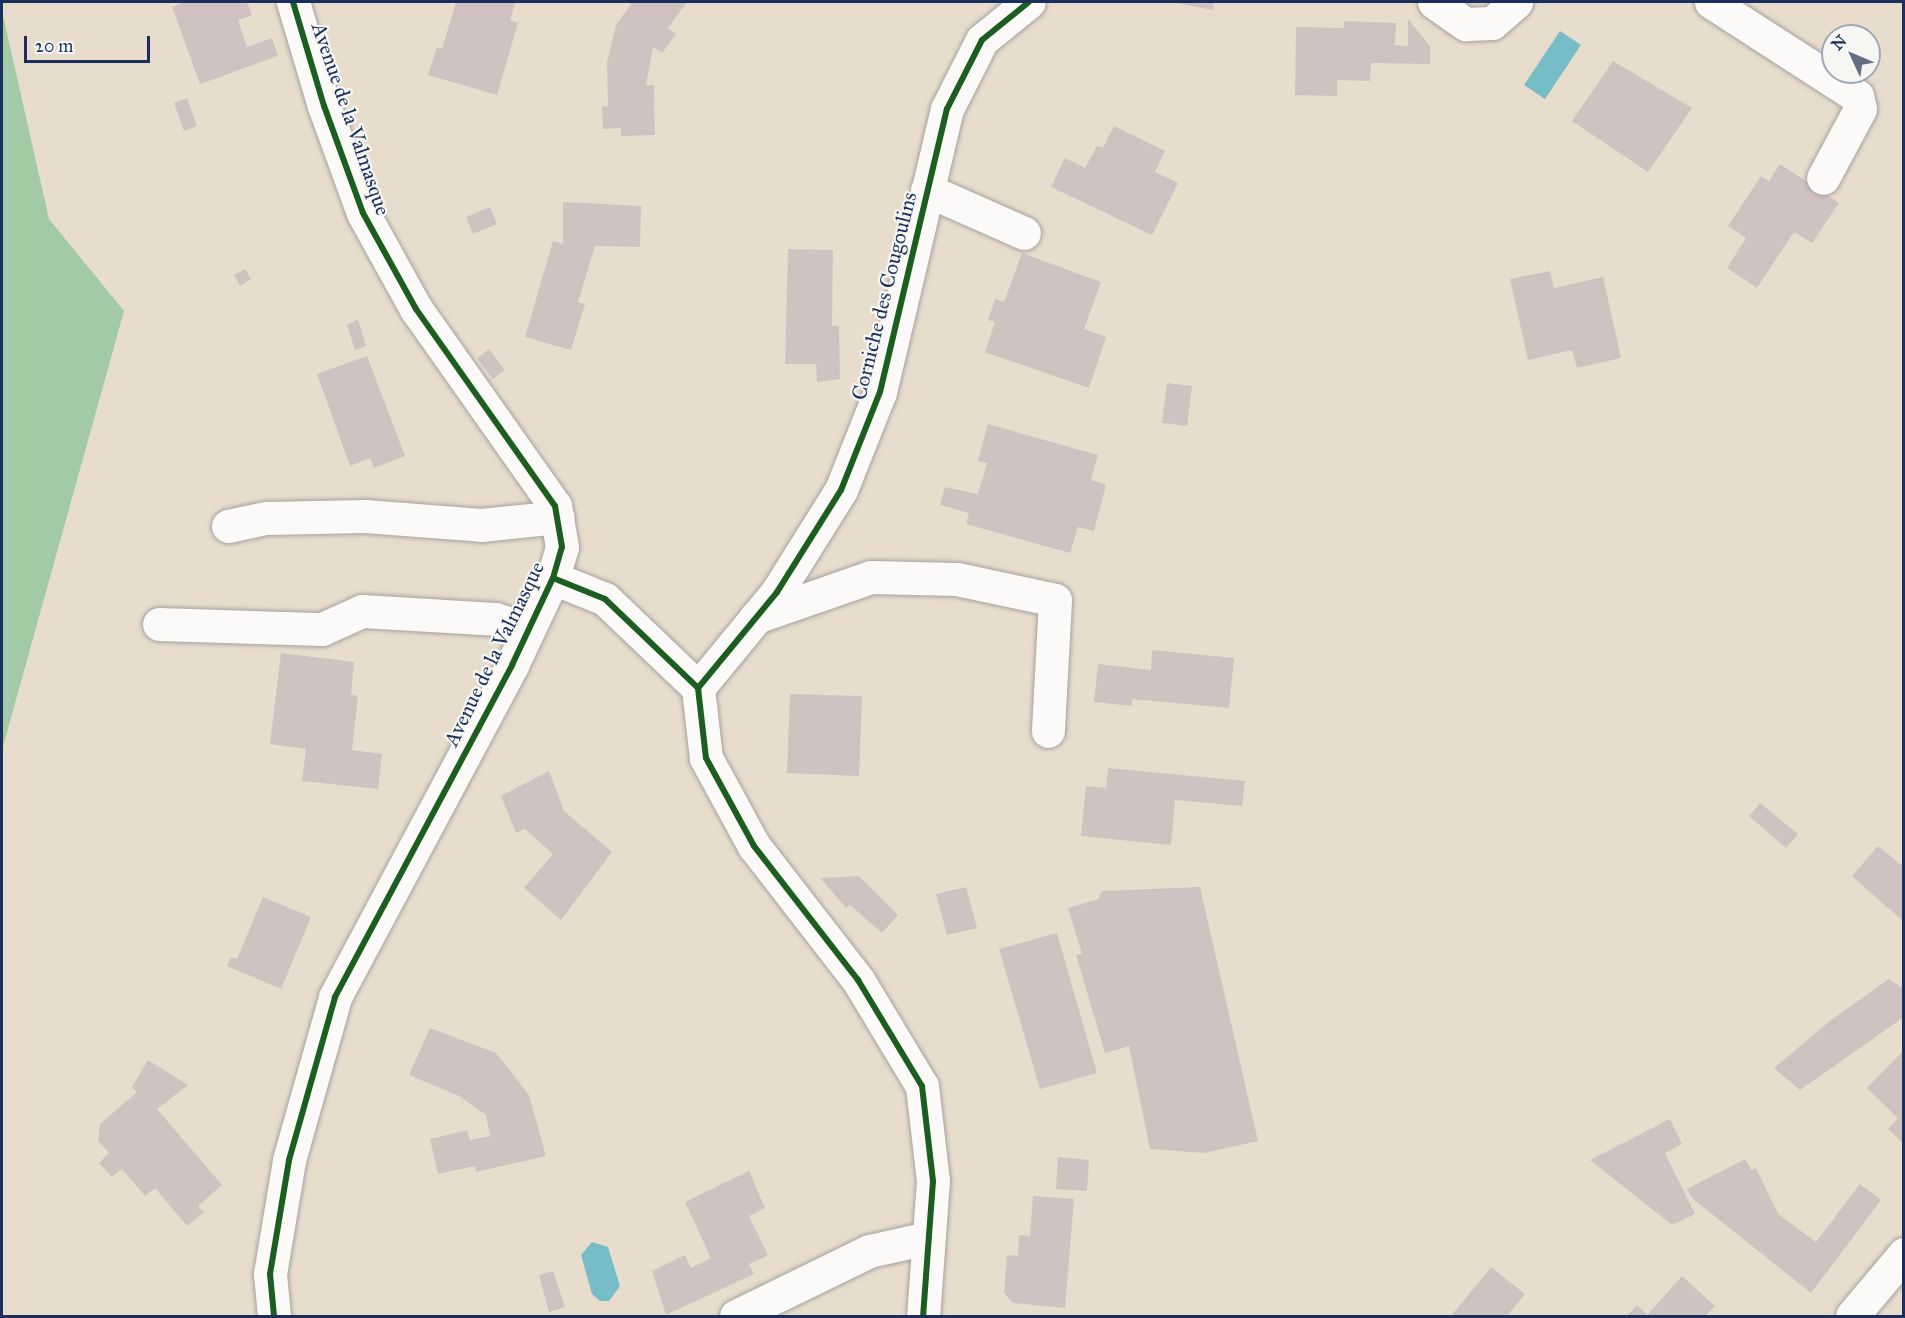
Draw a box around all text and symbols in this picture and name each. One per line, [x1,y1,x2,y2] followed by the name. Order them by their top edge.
[306,19,396,219] street label: Avenue de la Valmasque
[27,24,153,62] scale bar
[1821,24,1881,84] north arrow
[1828,31,1851,54] text: N
[35,35,73,57] text: 20 m
[846,189,922,403] street label: Corniche des Cougoulins
[438,558,550,750] street label: Avenue de la Valmasque

